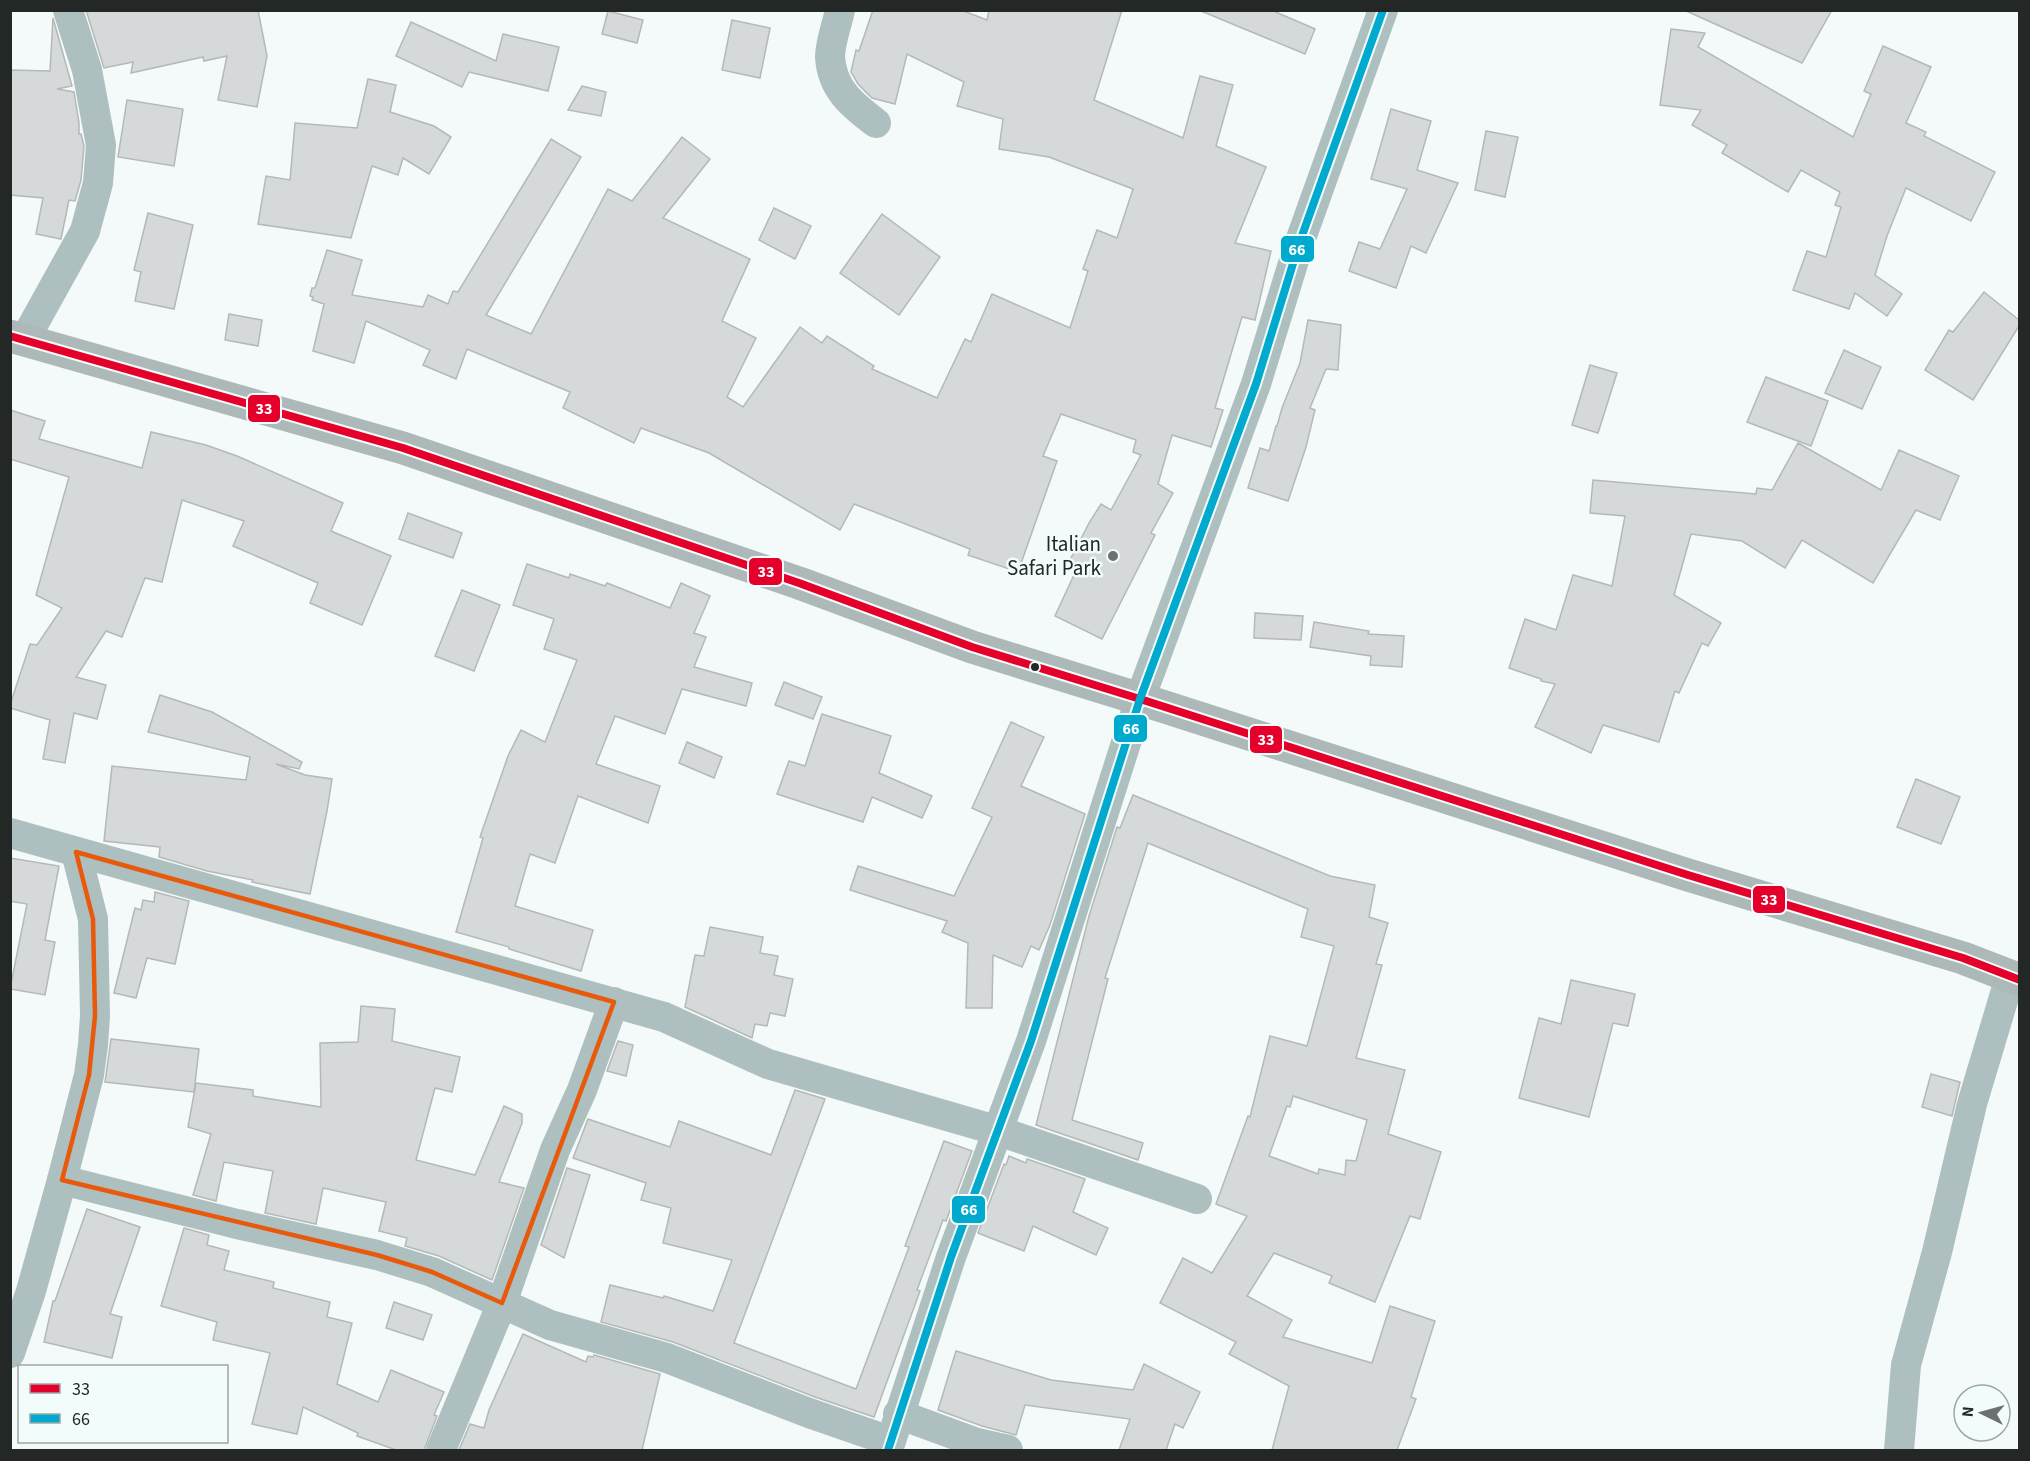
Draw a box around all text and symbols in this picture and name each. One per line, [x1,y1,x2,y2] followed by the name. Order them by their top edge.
[1280,235,1315,263] line badge: 66
[1289,239,1305,261] text: 66
[247,394,281,423] line badge: 33
[256,398,272,420] text: 33
[1007,529,1102,583] place label: Italian Safari Park
[1106,549,1120,563] marker: Italian Safari Park
[748,557,783,586] line badge: 33
[758,561,774,583] text: 33
[1029,661,1041,673] unlabelled marker
[1113,714,1148,743] line badge: 66
[1123,718,1139,740] text: 66
[1249,725,1283,754] line badge: 33
[1258,729,1274,751] text: 33
[1752,885,1786,914] line badge: 33
[1761,889,1777,911] text: 33
[951,1195,986,1224] line badge: 66
[961,1199,977,1221] text: 66
[18,1365,228,1443] legend
[72,1377,90,1402] text: 33
[1952,1383,2012,1443] north arrow
[1957,1406,1979,1418] text: N
[72,1407,90,1432] text: 66

